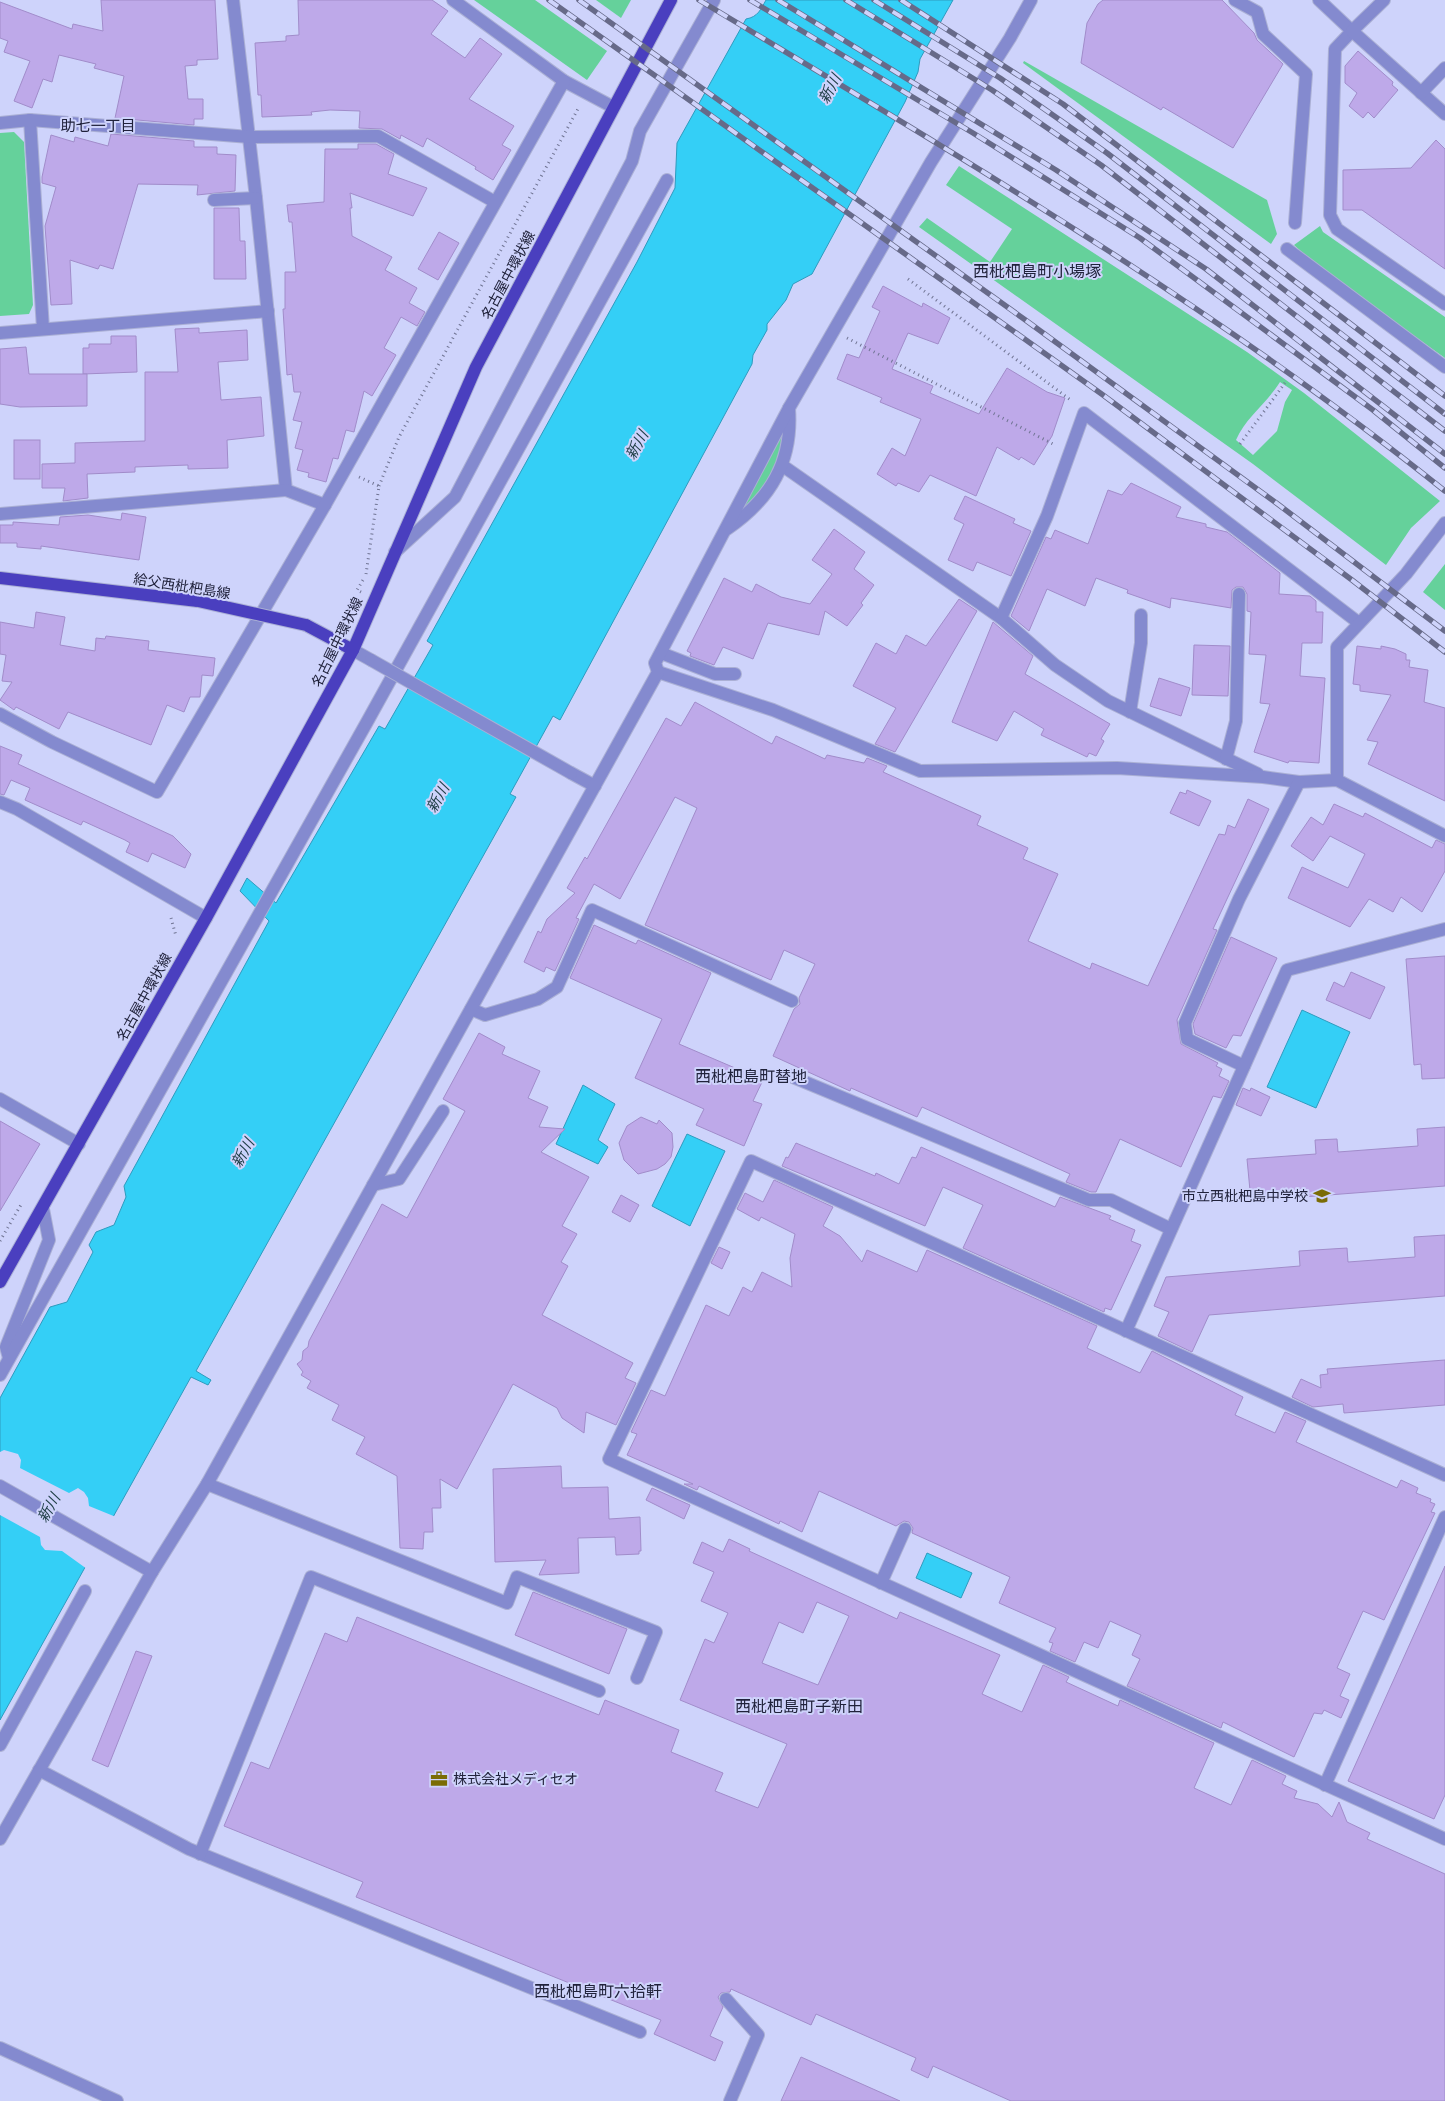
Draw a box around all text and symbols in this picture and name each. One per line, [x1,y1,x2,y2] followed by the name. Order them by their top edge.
[814,69,847,107] water label: 新川
[60,116,136,136] district label: 助七一丁目
[477,228,539,322] street label: 名古屋中環状線
[973,261,1101,282] district label: 西枇杷島町小場塚
[621,425,654,463] water label: 新川
[132,569,232,603] street label: 給父西枇杷島線
[307,594,367,690] street label: 名古屋中環状線
[422,778,455,816] water label: 新川
[112,950,176,1044] street label: 名古屋中環状線
[695,1066,807,1087] district label: 西枇杷島町替地
[227,1133,260,1171] water label: 新川
[1312,1186,1332,1206] school or university icon: 市立西枇杷島中学校
[1182,1187,1308,1205] place label: 市立西枇杷島中学校
[33,1488,66,1526] water label: 新川
[735,1696,863,1717] district label: 西枇杷島町子新田
[429,1769,449,1789] office icon: 株式会社メディセオ
[453,1770,578,1788] place label: 株式会社メディセオ
[534,1981,662,2002] district label: 西枇杷島町六拾軒

